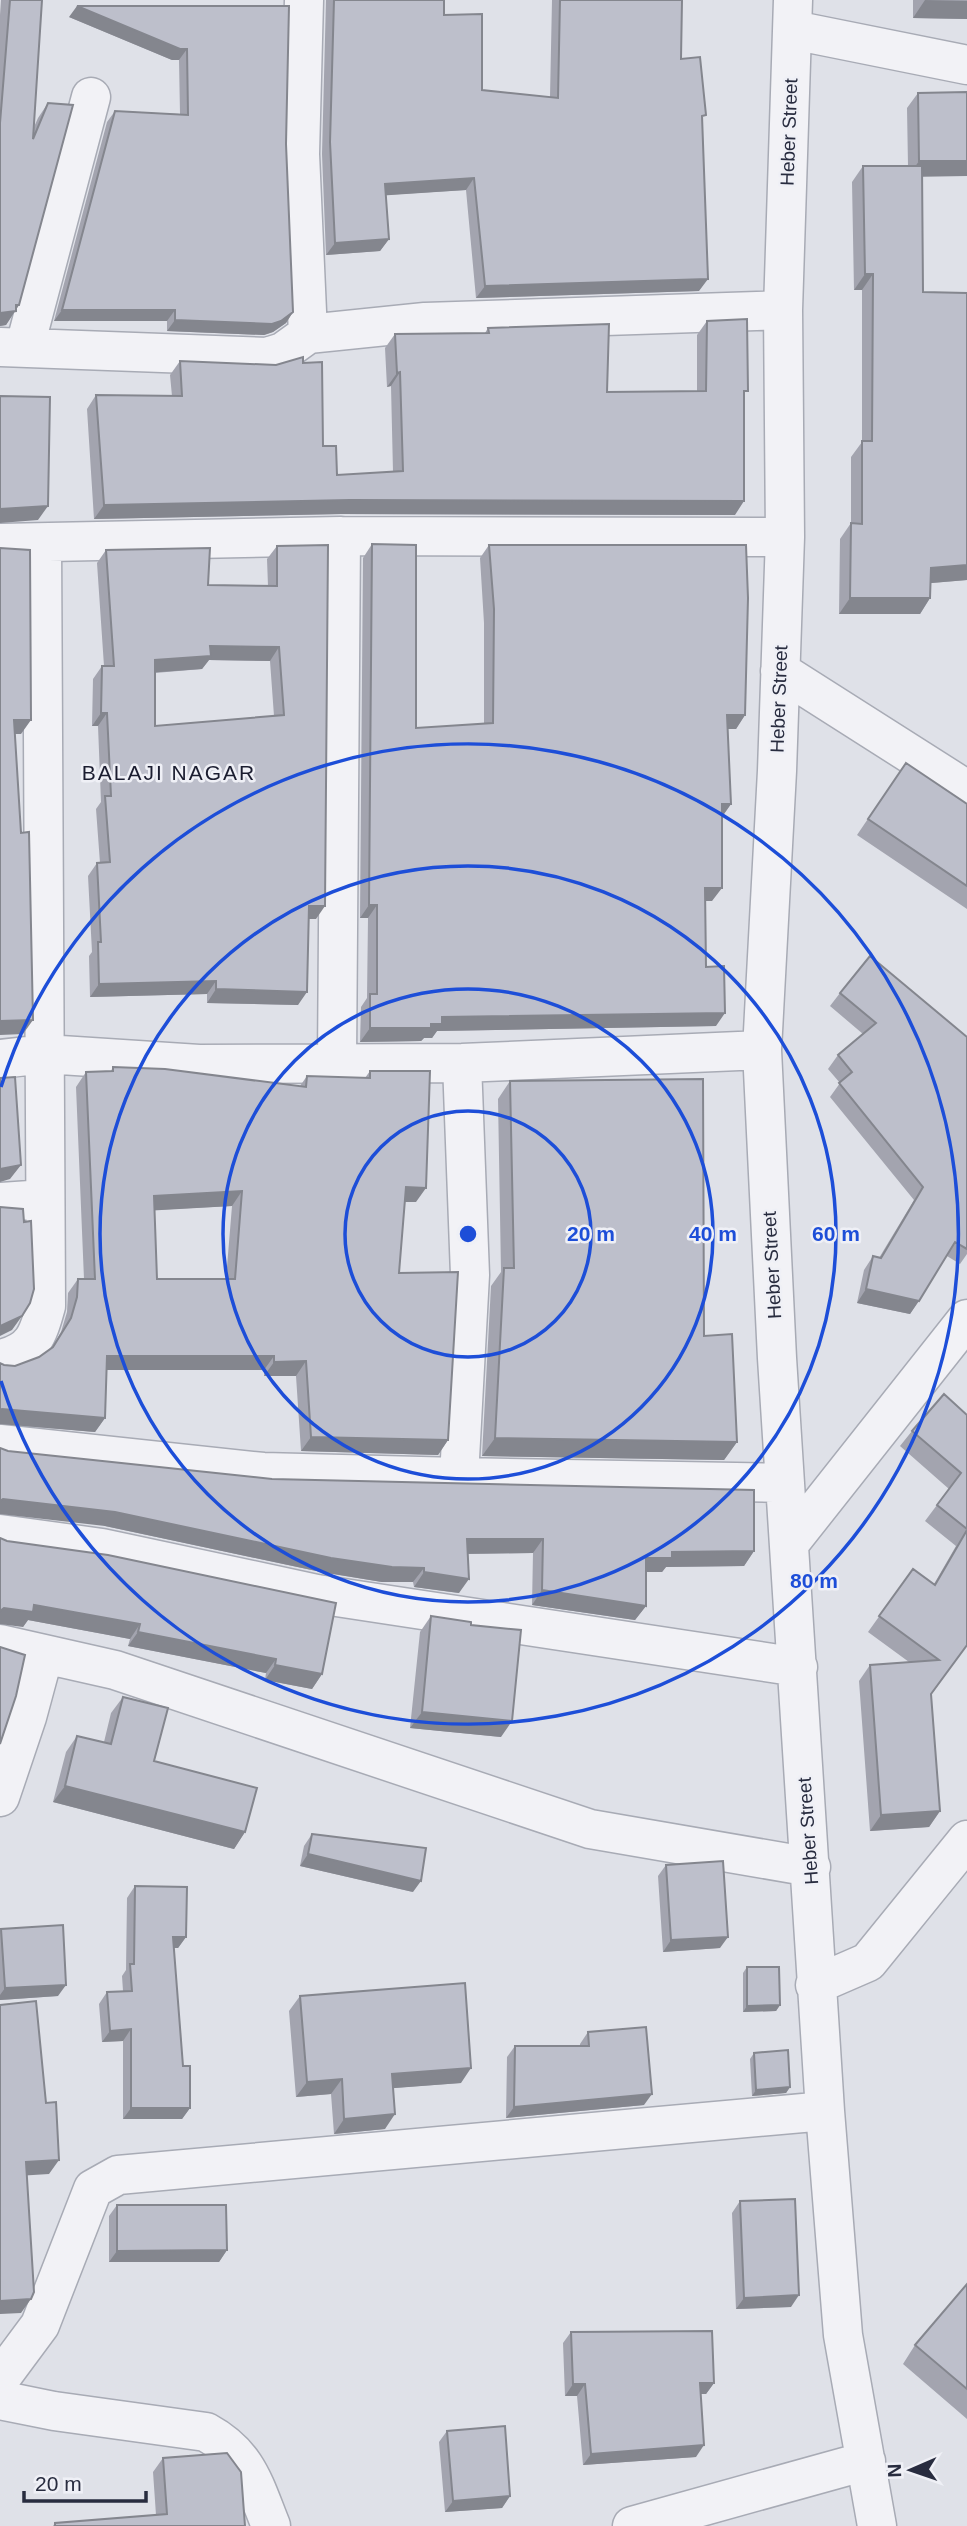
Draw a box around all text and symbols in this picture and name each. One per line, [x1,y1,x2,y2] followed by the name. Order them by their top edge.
[777,77,801,186] street label: Heber Street
[767,644,791,753] street label: Heber Street
[82,761,256,784] district label: BALAJI NAGAR
[759,1210,785,1319] street label: Heber Street
[456,1222,480,1246] centre of rings
[567,1222,615,1245] text: 20 m
[689,1222,737,1245] text: 40 m
[812,1222,860,1245] text: 60 m
[790,1569,838,1592] text: 80 m
[794,1776,822,1885] street label: Heber Street
[876,2435,946,2505] north arrow
[24,2460,147,2504] scale bar
[884,2463,905,2478] text: N
[35,2472,82,2495] text: 20 m

